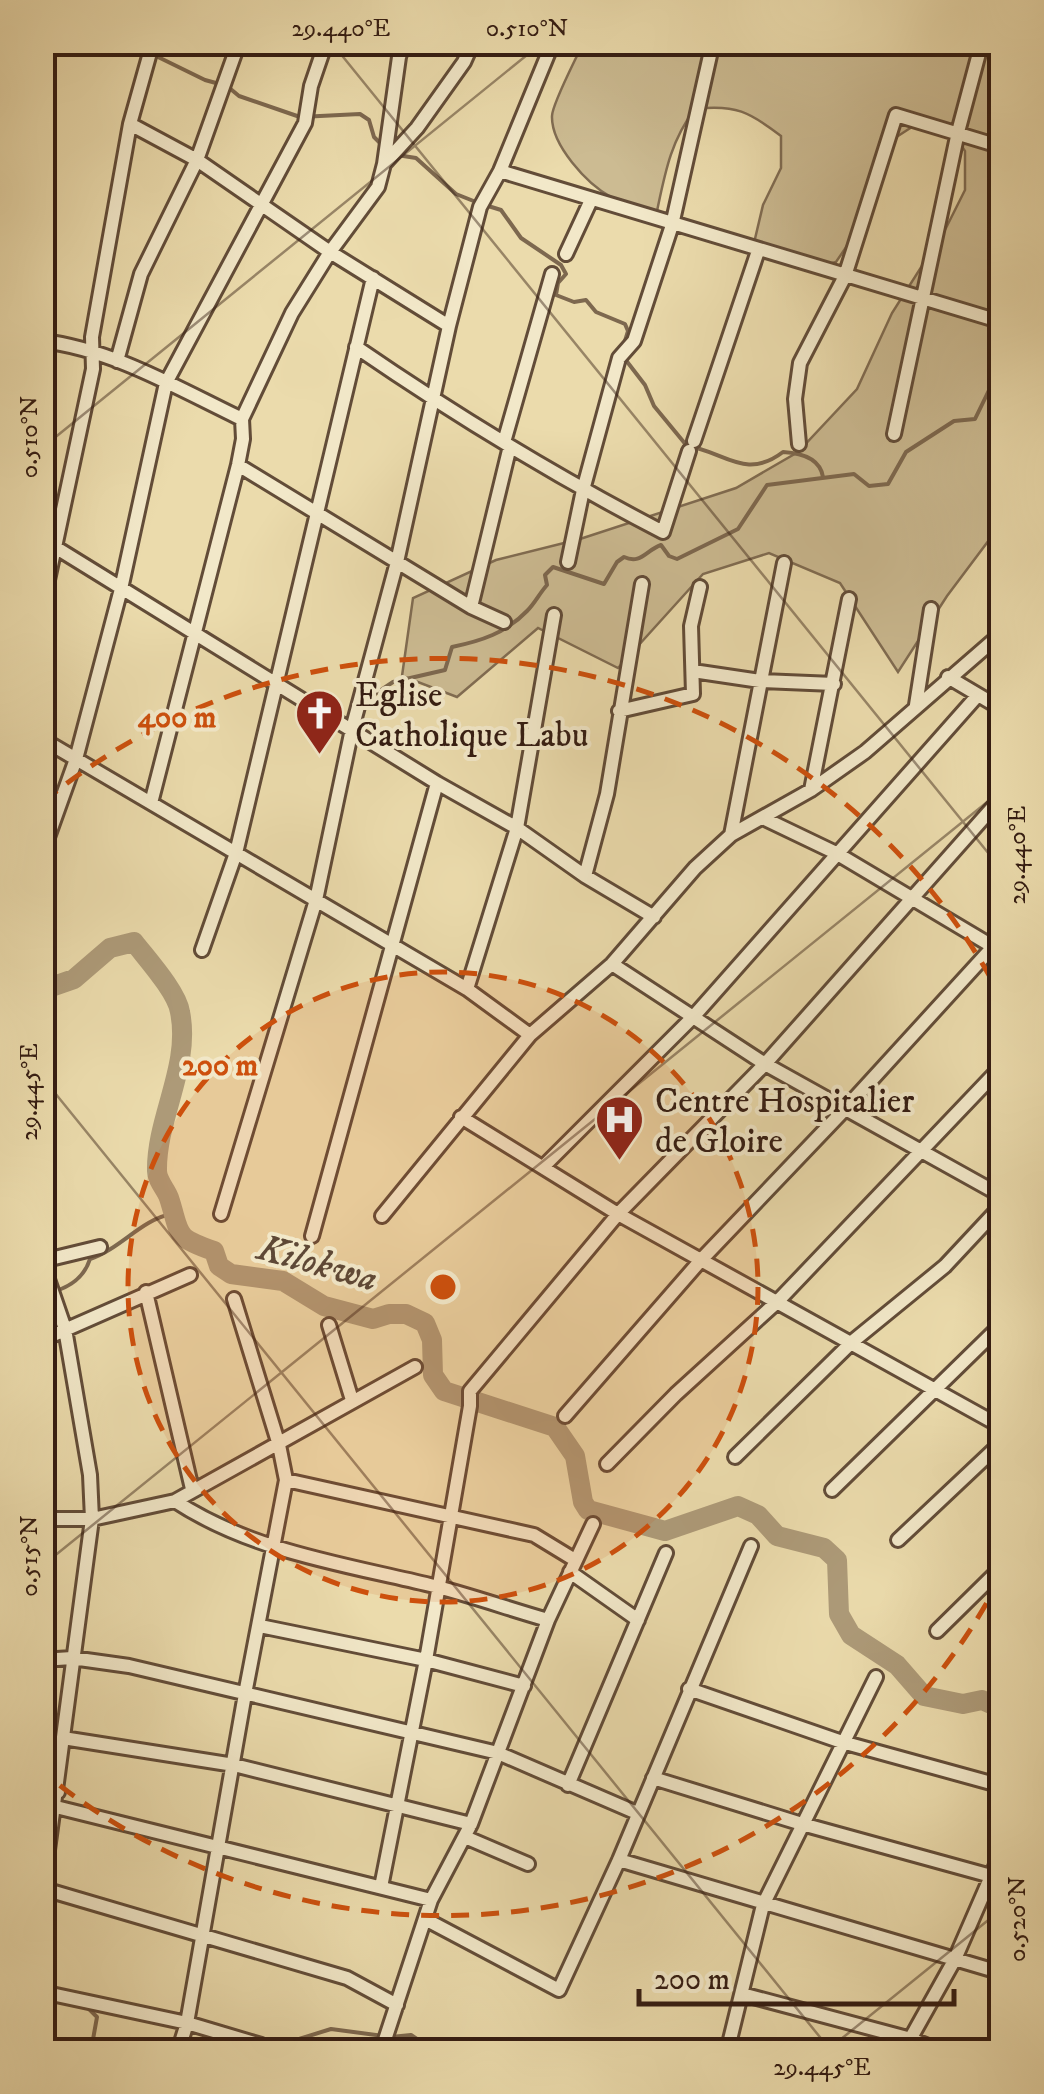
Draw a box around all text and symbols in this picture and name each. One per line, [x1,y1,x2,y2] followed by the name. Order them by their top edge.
[292,13,390,44] text: 29.440°E
[486,13,568,44] text: 0.510°N
[14,396,45,478] text: 0.510°N
[355,674,589,758] place label: Eglise Catholique Labu
[294,688,346,756] church icon: Eglise Catholique Labu
[138,700,217,737] text: 400 m
[1002,806,1033,904] text: 29.440°E
[14,1043,45,1141] text: 29.445°E
[182,1048,258,1085] text: 200 m
[655,1080,914,1164] place label: Centre Hospitalier de Gloire
[594,1094,646,1162] hospital icon: Centre Hospitalier de Gloire
[250,1223,383,1304] water label: Kilokwa
[425,1269,461,1305] centre of rings
[14,1515,45,1597] text: 0.515°N
[1002,1876,1033,1962] text: 0.520°N
[639,1944,954,2006] scale bar
[654,1962,730,1999] text: 200 m
[773,2052,871,2083] text: 29.445°E

